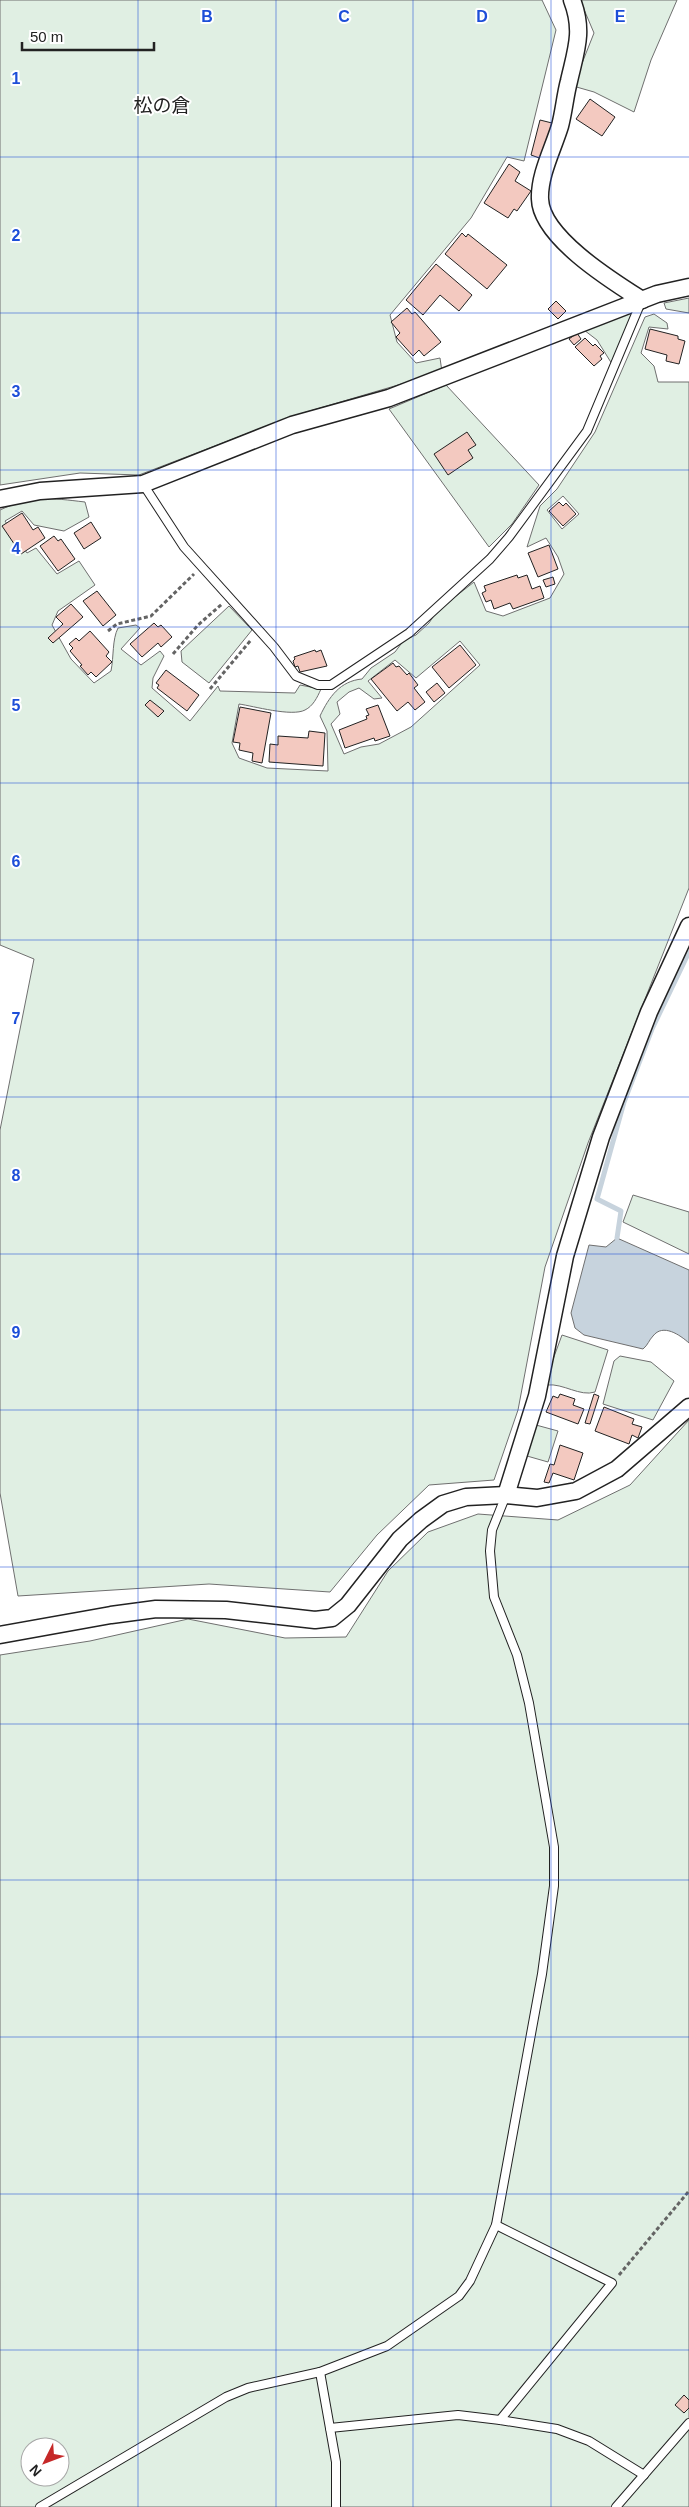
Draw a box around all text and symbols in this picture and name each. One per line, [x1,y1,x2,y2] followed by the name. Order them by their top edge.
[201,8,213,25] text: B
[338,8,350,25] text: C
[476,8,488,25] text: D
[615,8,626,25] text: E
[22,20,155,52] scale bar
[30,28,63,45] text: 50 m
[12,70,21,87] text: 1
[133,95,191,116] district label: 松の倉
[12,227,21,244] text: 2
[12,383,21,400] text: 3
[12,540,21,557] text: 4
[12,697,21,714] text: 5
[12,853,21,870] text: 6
[12,1010,21,1027] text: 7
[12,1167,21,1184] text: 8
[12,1324,21,1341] text: 9
[20,2437,70,2487] north arrow
[26,2462,45,2480] text: N

